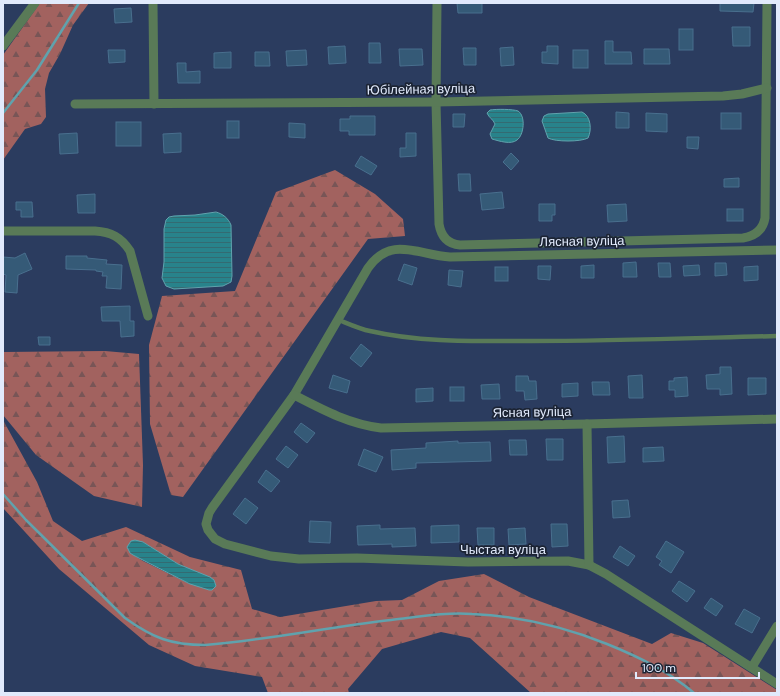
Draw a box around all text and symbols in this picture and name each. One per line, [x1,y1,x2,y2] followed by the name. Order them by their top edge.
[367,80,476,98] street label: Юбілейная вуліца
[539,232,625,250] street label: Лясная вуліца
[492,403,572,421] street label: Ясная вуліца
[460,541,547,558] street label: Чыстая вуліца
[636,654,759,680] scale bar
[642,660,676,676] text: 100 m

